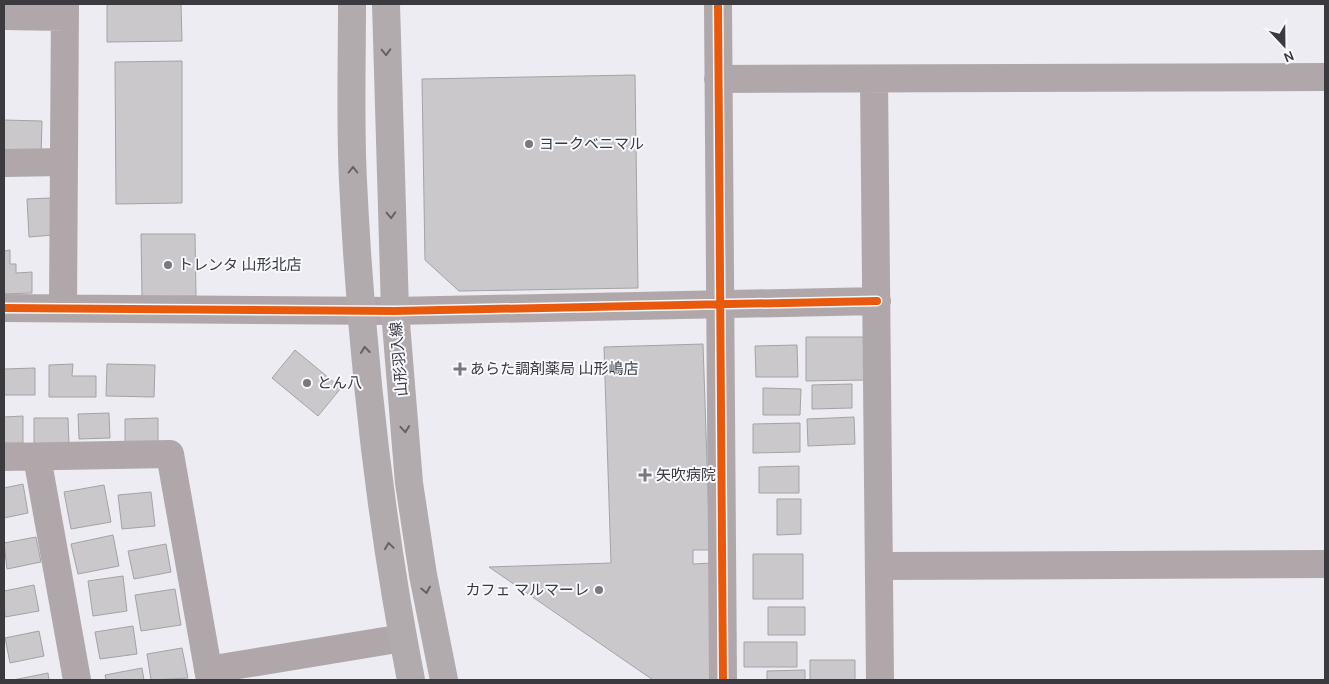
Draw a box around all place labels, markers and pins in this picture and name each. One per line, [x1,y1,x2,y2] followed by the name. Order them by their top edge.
[539,135,644,153] place label: ヨークベニマル
[523,138,535,150] marker: ヨークベニマル
[178,256,302,274] place label: トレンタ 山形北店
[162,259,174,271] marker: トレンタ 山形北店
[470,360,639,378] place label: あらた調剤薬局 山形嶋店
[454,363,466,375] marker: あらた調剤薬局 山形嶋店
[317,374,362,392] place label: とん八
[301,377,313,389] marker: とん八
[656,466,716,484] place label: 矢吹病院
[638,468,652,482] marker: 矢吹病院
[465,581,589,599] place label: カフェ マルマーレ
[593,584,605,596] marker: カフェ マルマーレ

